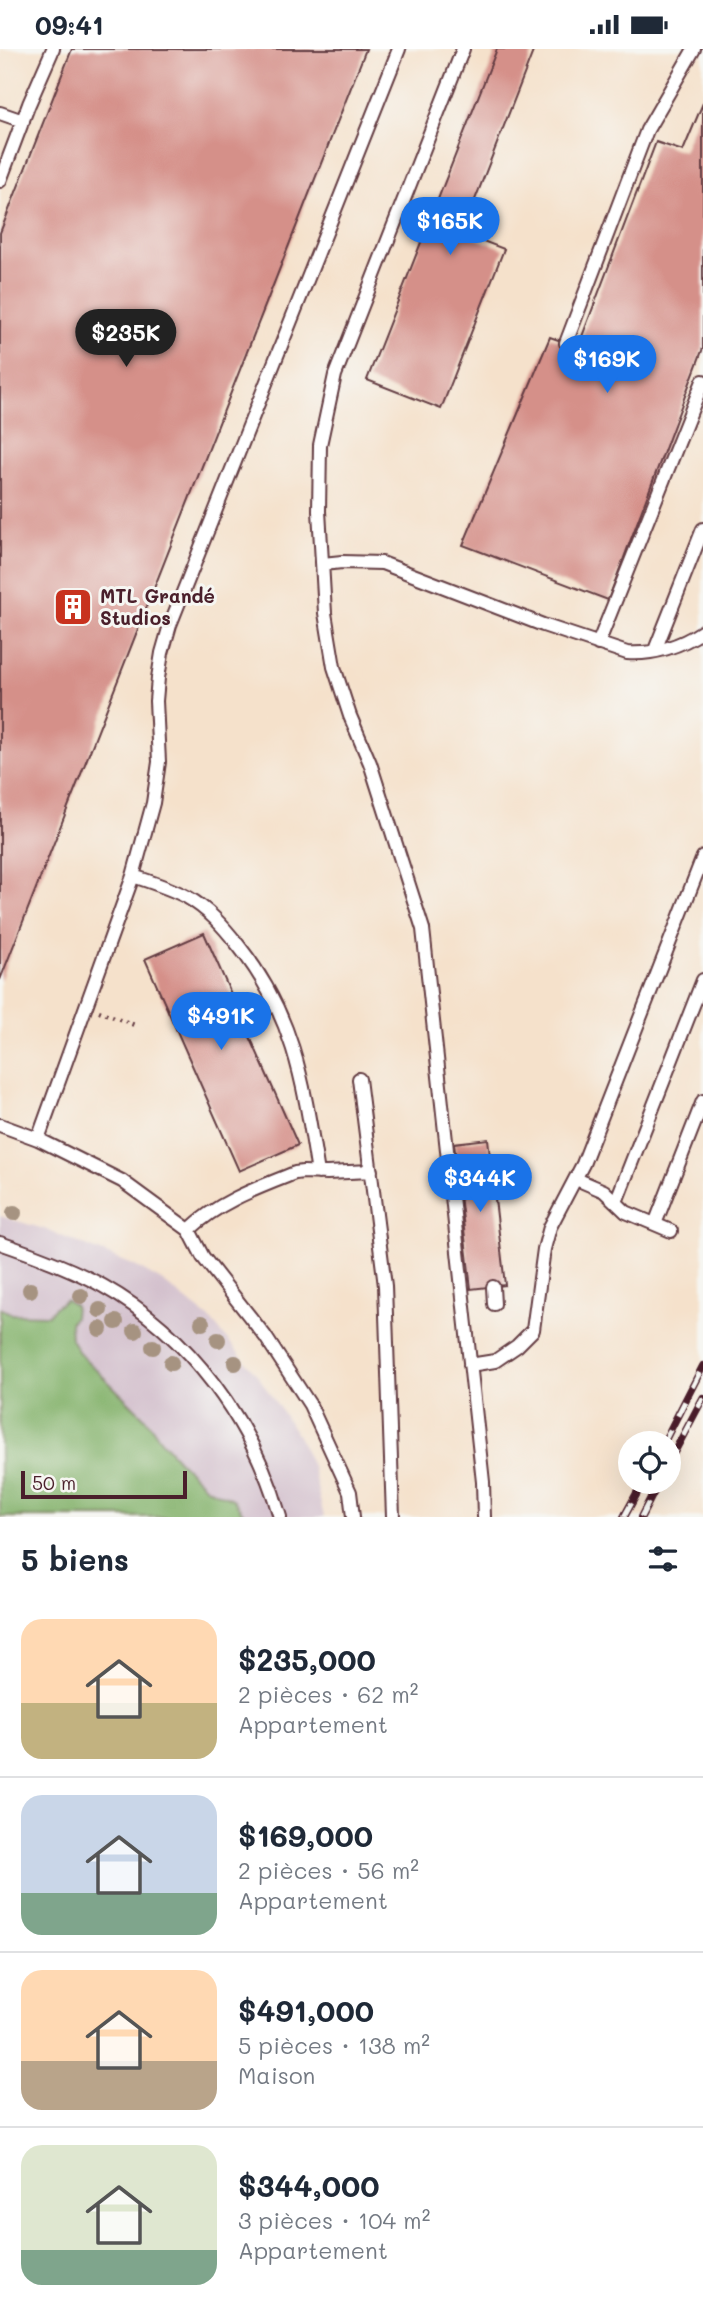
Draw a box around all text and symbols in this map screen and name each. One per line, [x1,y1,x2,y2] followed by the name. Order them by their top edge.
[35,8,104,42] text: 09:41
[401,197,499,257] pin: $165K
[417,205,483,235] text: $165K
[77,309,175,369] pin: $235K
[91,317,161,347] text: $235K
[558,335,656,395] pin: $169K
[573,343,641,373] text: $169K
[100,583,215,630] place label: MTL Grandé Studios
[52,586,94,628] building icon: MTL Grandé Studios
[172,993,270,1052] pin: $491K
[187,1000,255,1030] text: $491K
[431,1155,529,1214] pin: $344K
[444,1162,516,1192] text: $344K
[618,1431,681,1494] map controls
[618,1431,681,1494] button: locate
[21,1468,187,1500] scale bar
[32,1470,76,1495] text: 50 m
[21,1539,129,1579] text: 5 biens
[644,1540,682,1578] icon: filters
[238,1639,376,1679] text: $235,000
[77,1647,161,1731] icon: home
[238,1679,418,1709] text: 2 pièces · 62 m²
[238,1709,388,1739] text: Appartement
[238,1815,373,1855] text: $169,000
[77,1823,161,1907] icon: home
[238,1855,419,1885] text: 2 pièces · 56 m²
[238,1885,388,1915] text: Appartement
[238,1990,374,2030] text: $491,000
[77,1998,161,2082] icon: home
[238,2030,430,2060] text: 5 pièces · 138 m²
[238,2060,315,2090] text: Maison
[238,2165,380,2205] text: $344,000
[77,2173,161,2257] icon: home
[238,2205,430,2235] text: 3 pièces · 104 m²
[238,2235,388,2265] text: Appartement

